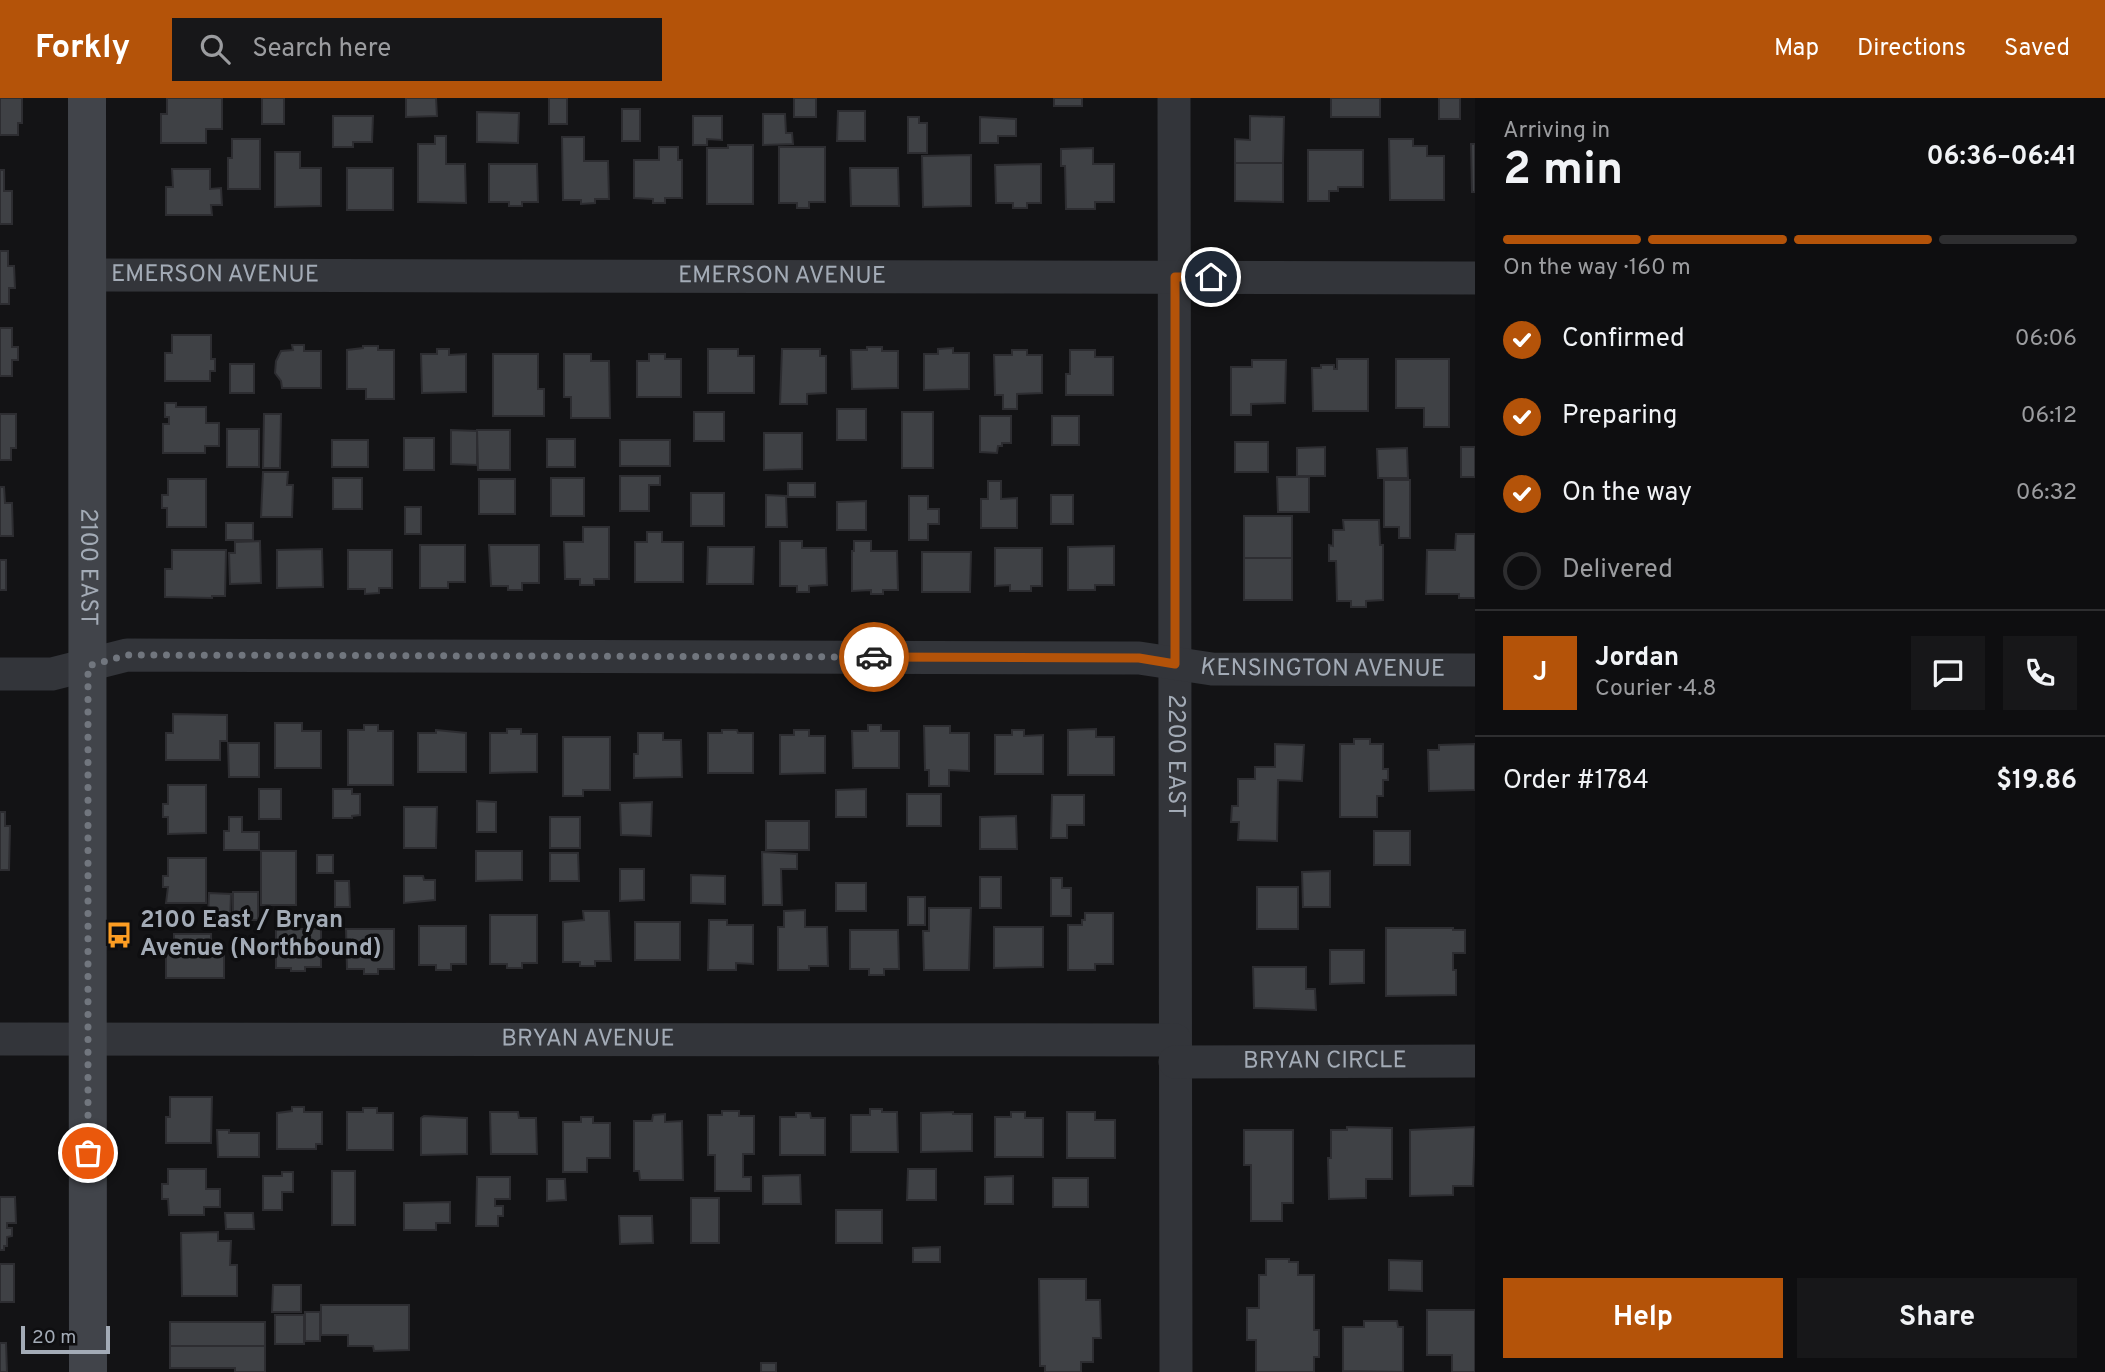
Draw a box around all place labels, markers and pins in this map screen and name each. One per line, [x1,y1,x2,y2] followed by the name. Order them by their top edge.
[1181,247,1241,307] pin
[140,906,382,964] place label: 2100 East / Bryan Avenue (Northbound)
[104,920,134,950] bus stop icon: 2100 East / Bryan Avenue (Northbound)
[58,1123,118,1183] pin

